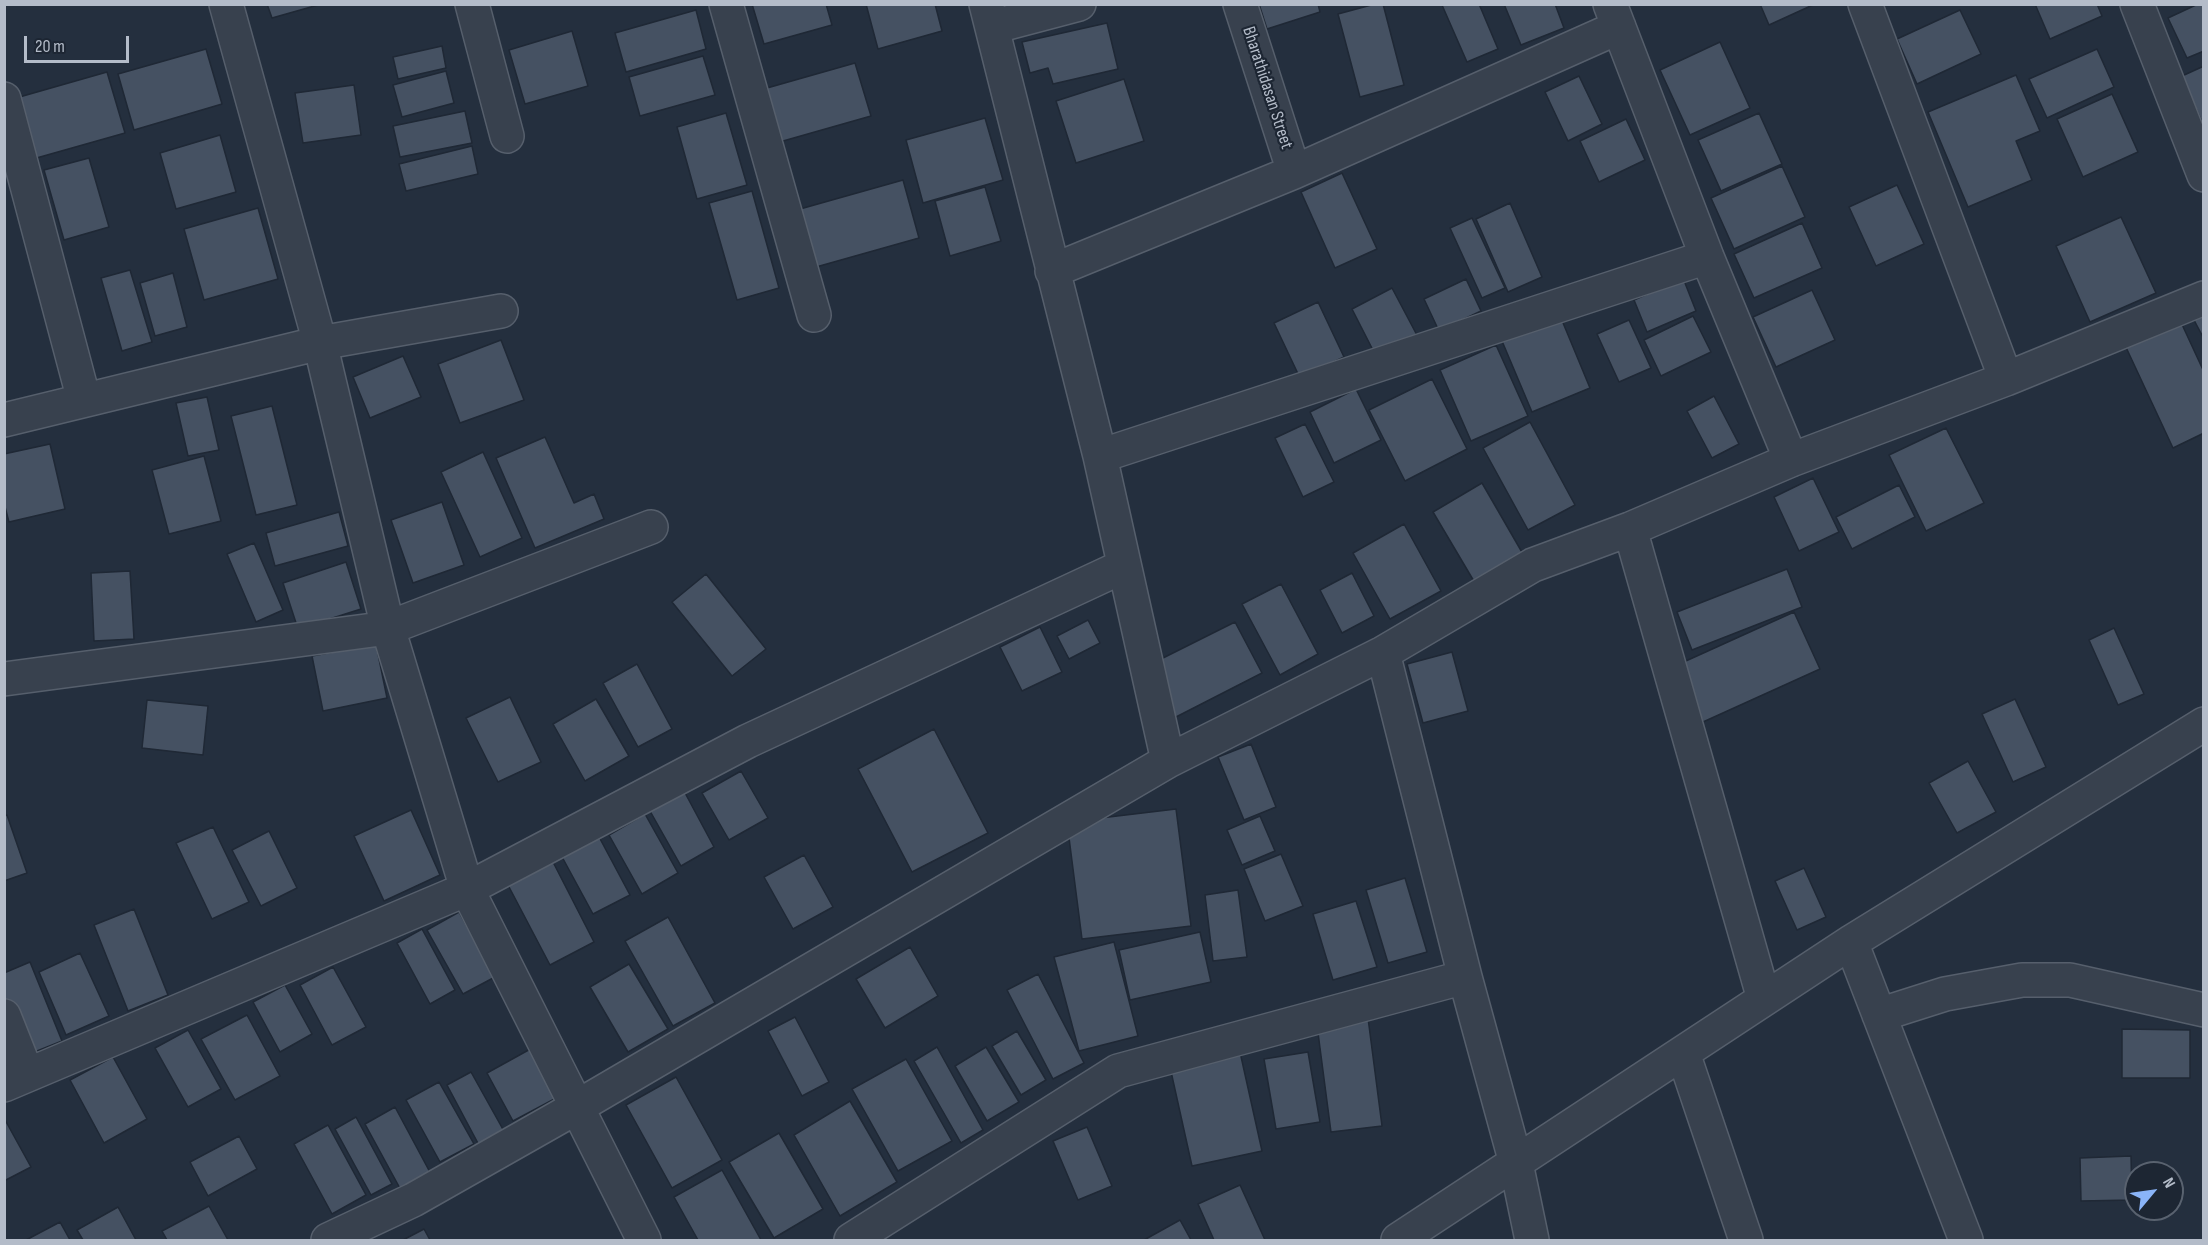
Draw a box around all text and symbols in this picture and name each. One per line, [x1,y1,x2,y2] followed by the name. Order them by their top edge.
[27,24,132,62] scale bar
[1237,24,1297,152] street label: Bharathidasan Street
[35,36,65,57] text: 20 m
[2124,1161,2184,1221] north arrow
[2158,1175,2179,1191] text: N

